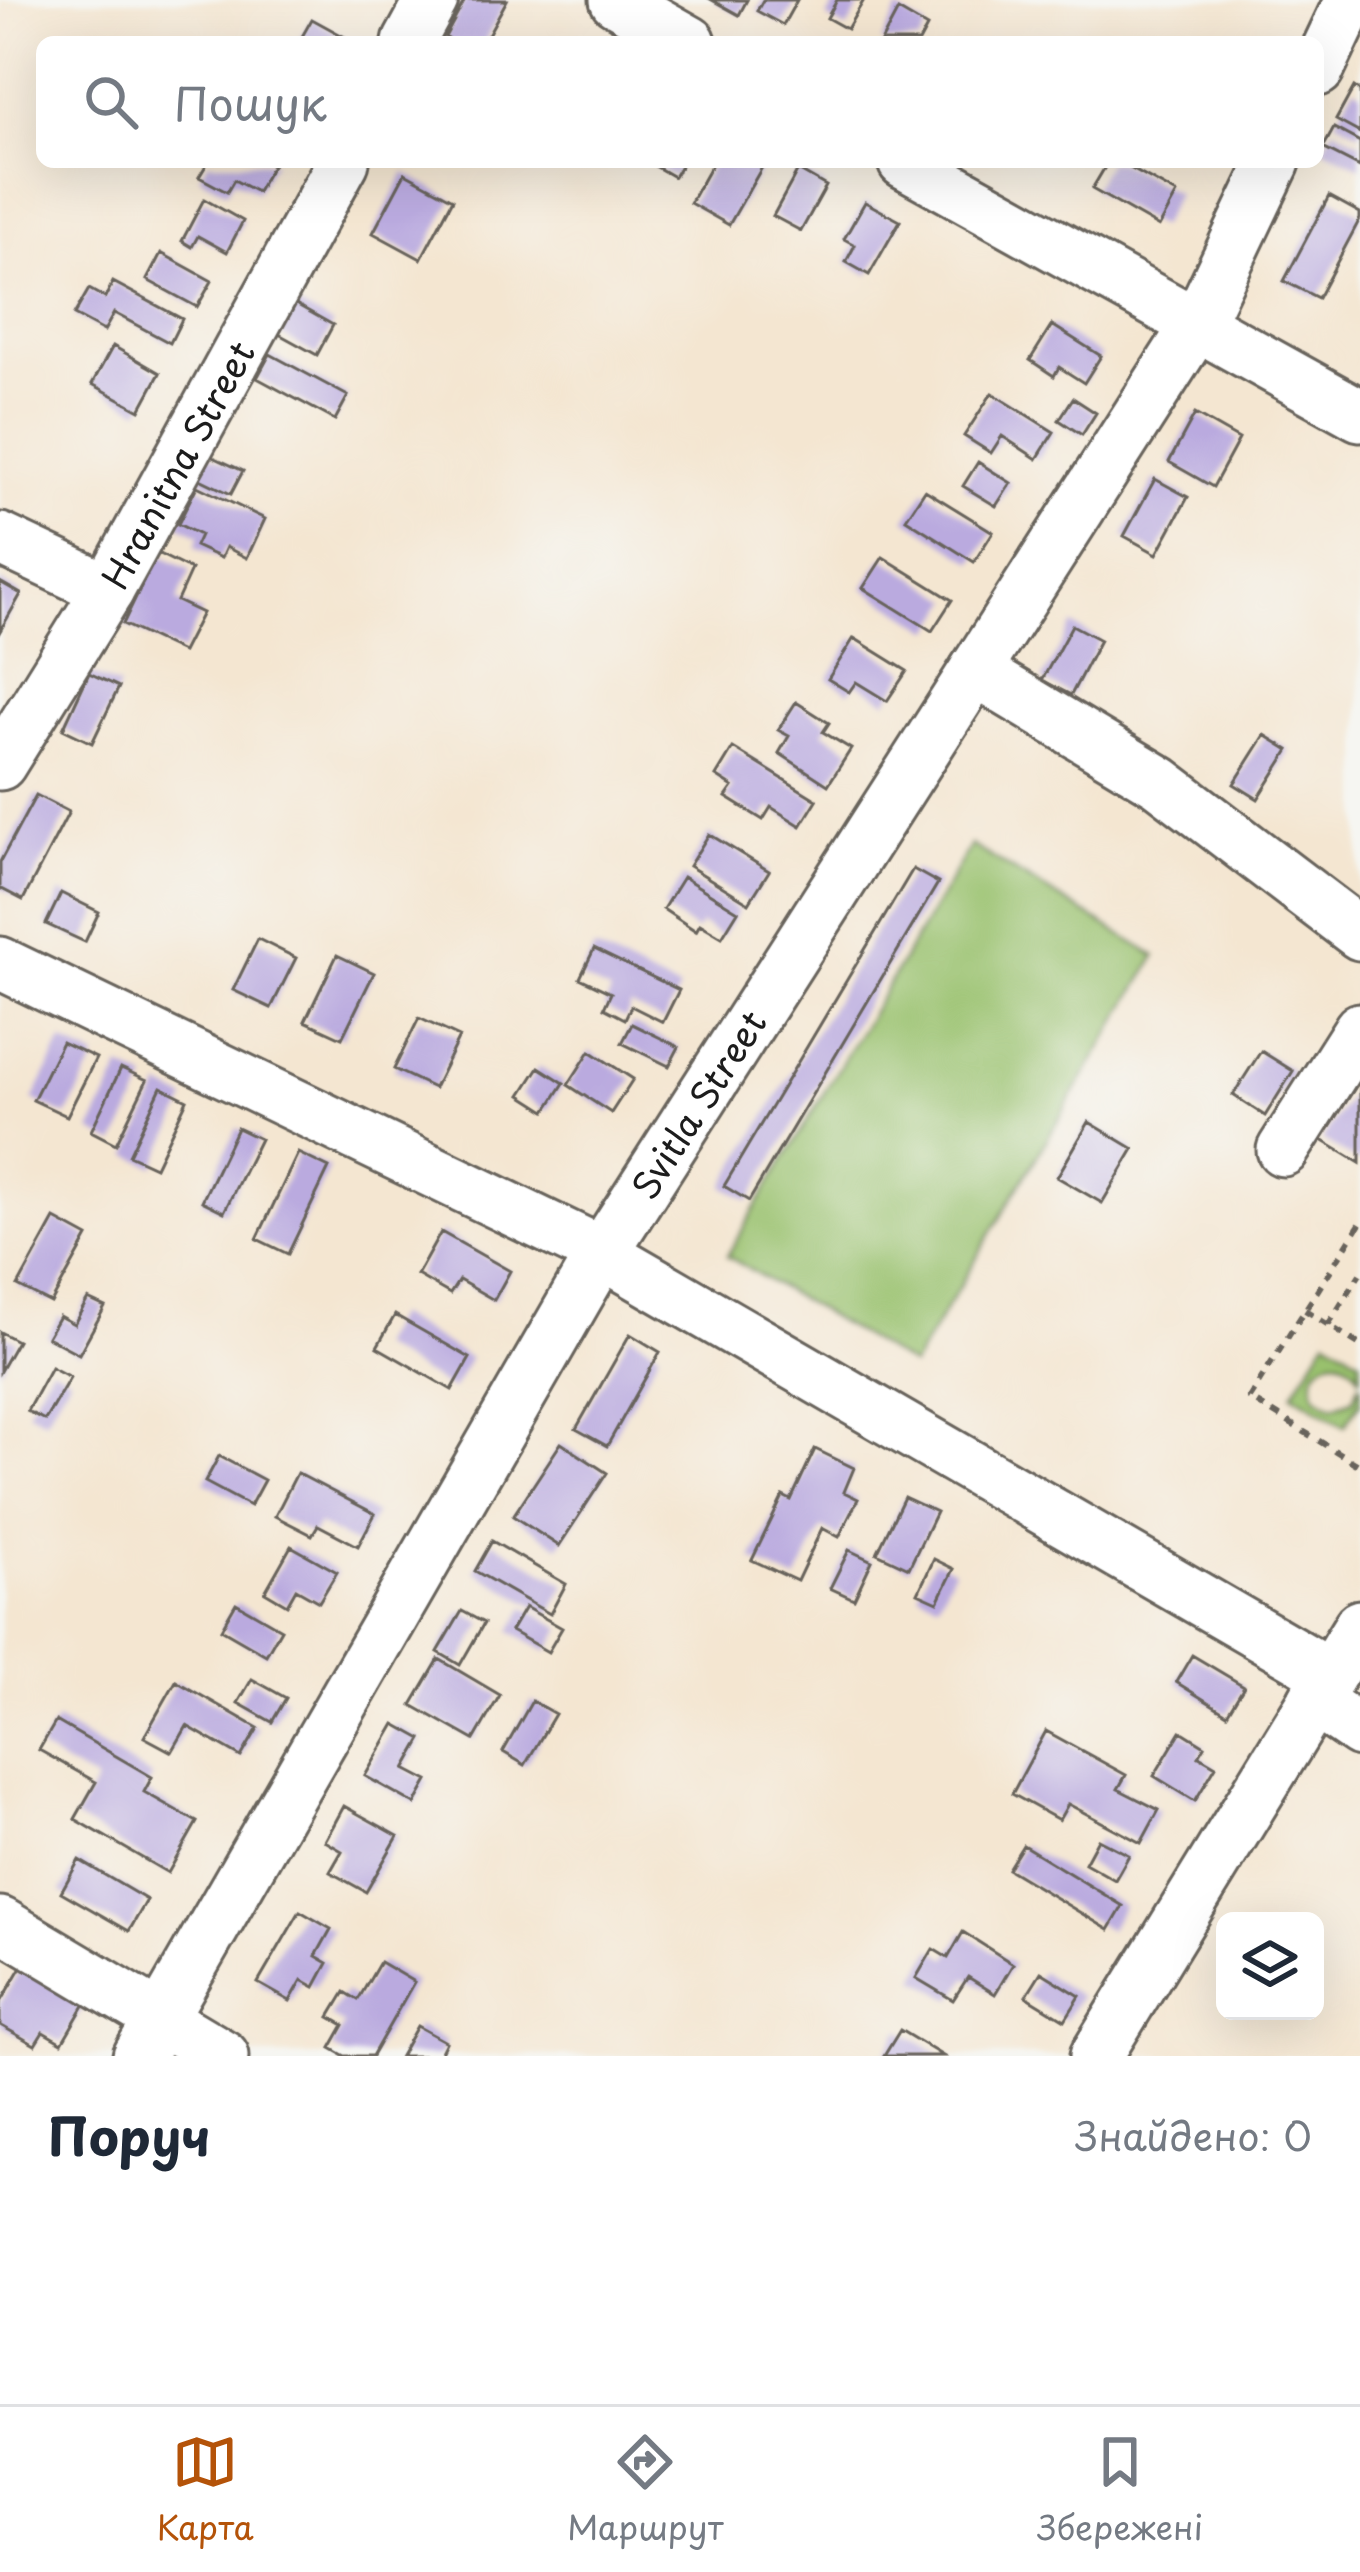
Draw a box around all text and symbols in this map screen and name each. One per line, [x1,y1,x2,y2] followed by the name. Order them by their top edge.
[36,36,1324,168] search box
[174,68,327,136] text: Пошук
[78,69,144,135] icon: search
[87,331,267,598] street label: Hranitna Street
[617,999,778,1209] street label: Svitla Street
[1216,1912,1324,2020] map controls
[1216,1912,1324,2020] button: layers
[48,2096,210,2173] text: Поруч
[1075,2105,1312,2164] text: Знайдено: 0
[157,2429,254,2551] tab: Карта
[567,2429,724,2551] tab: Маршрут
[1037,2429,1203,2551] tab: Збережені

